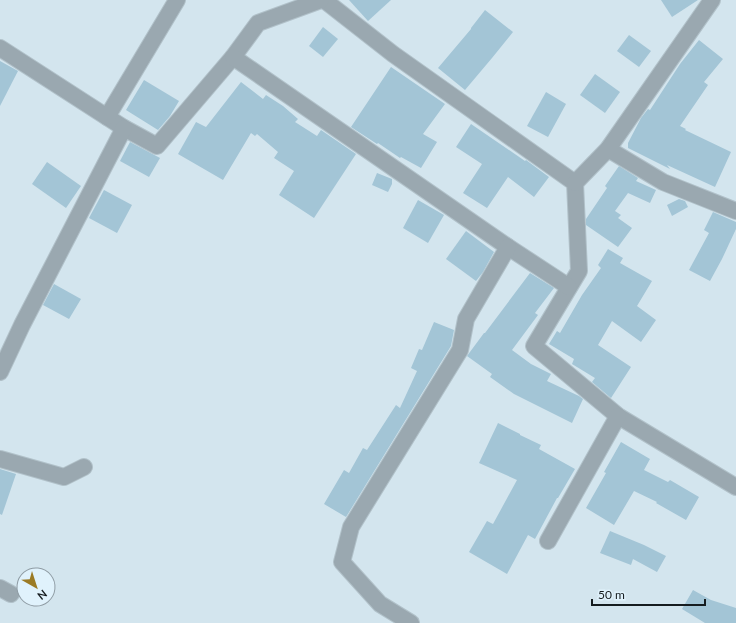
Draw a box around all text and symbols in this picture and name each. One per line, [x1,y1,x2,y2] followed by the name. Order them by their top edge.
[16,567,56,607] north arrow
[592,581,705,607] scale bar
[35,587,50,603] text: N
[598,587,625,602] text: 50 m

